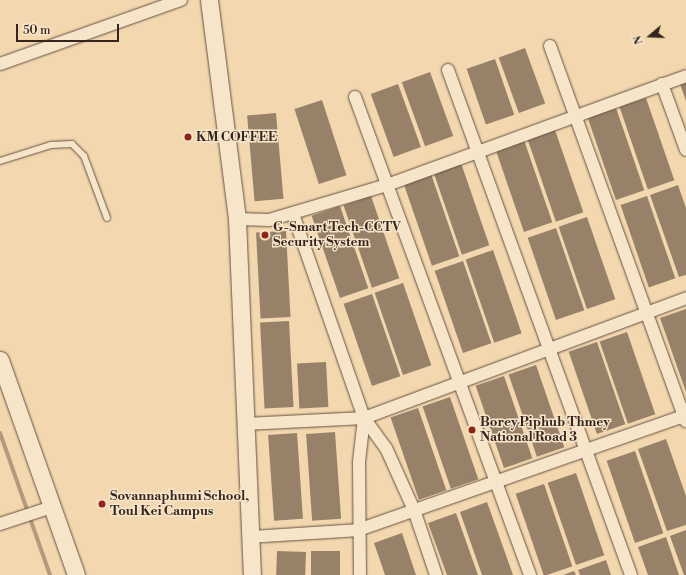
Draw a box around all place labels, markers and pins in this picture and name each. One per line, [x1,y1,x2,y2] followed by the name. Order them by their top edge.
[196,129,277,145] place label: KM COFFEE
[183,132,193,142] marker: KM COFFEE
[273,220,401,251] place label: G-Smart Tech-CCTV Security System
[260,230,270,240] marker: G-Smart Tech-CCTV Security System
[480,415,610,446] place label: Borey Piphub Thmey National Road 3
[467,425,477,435] marker: Borey Piphub Thmey National Road 3
[110,489,249,520] place label: Sovannaphumi School, Toul Kei Campus
[97,499,107,509] marker: Sovannaphumi School, Toul Kei Campus

